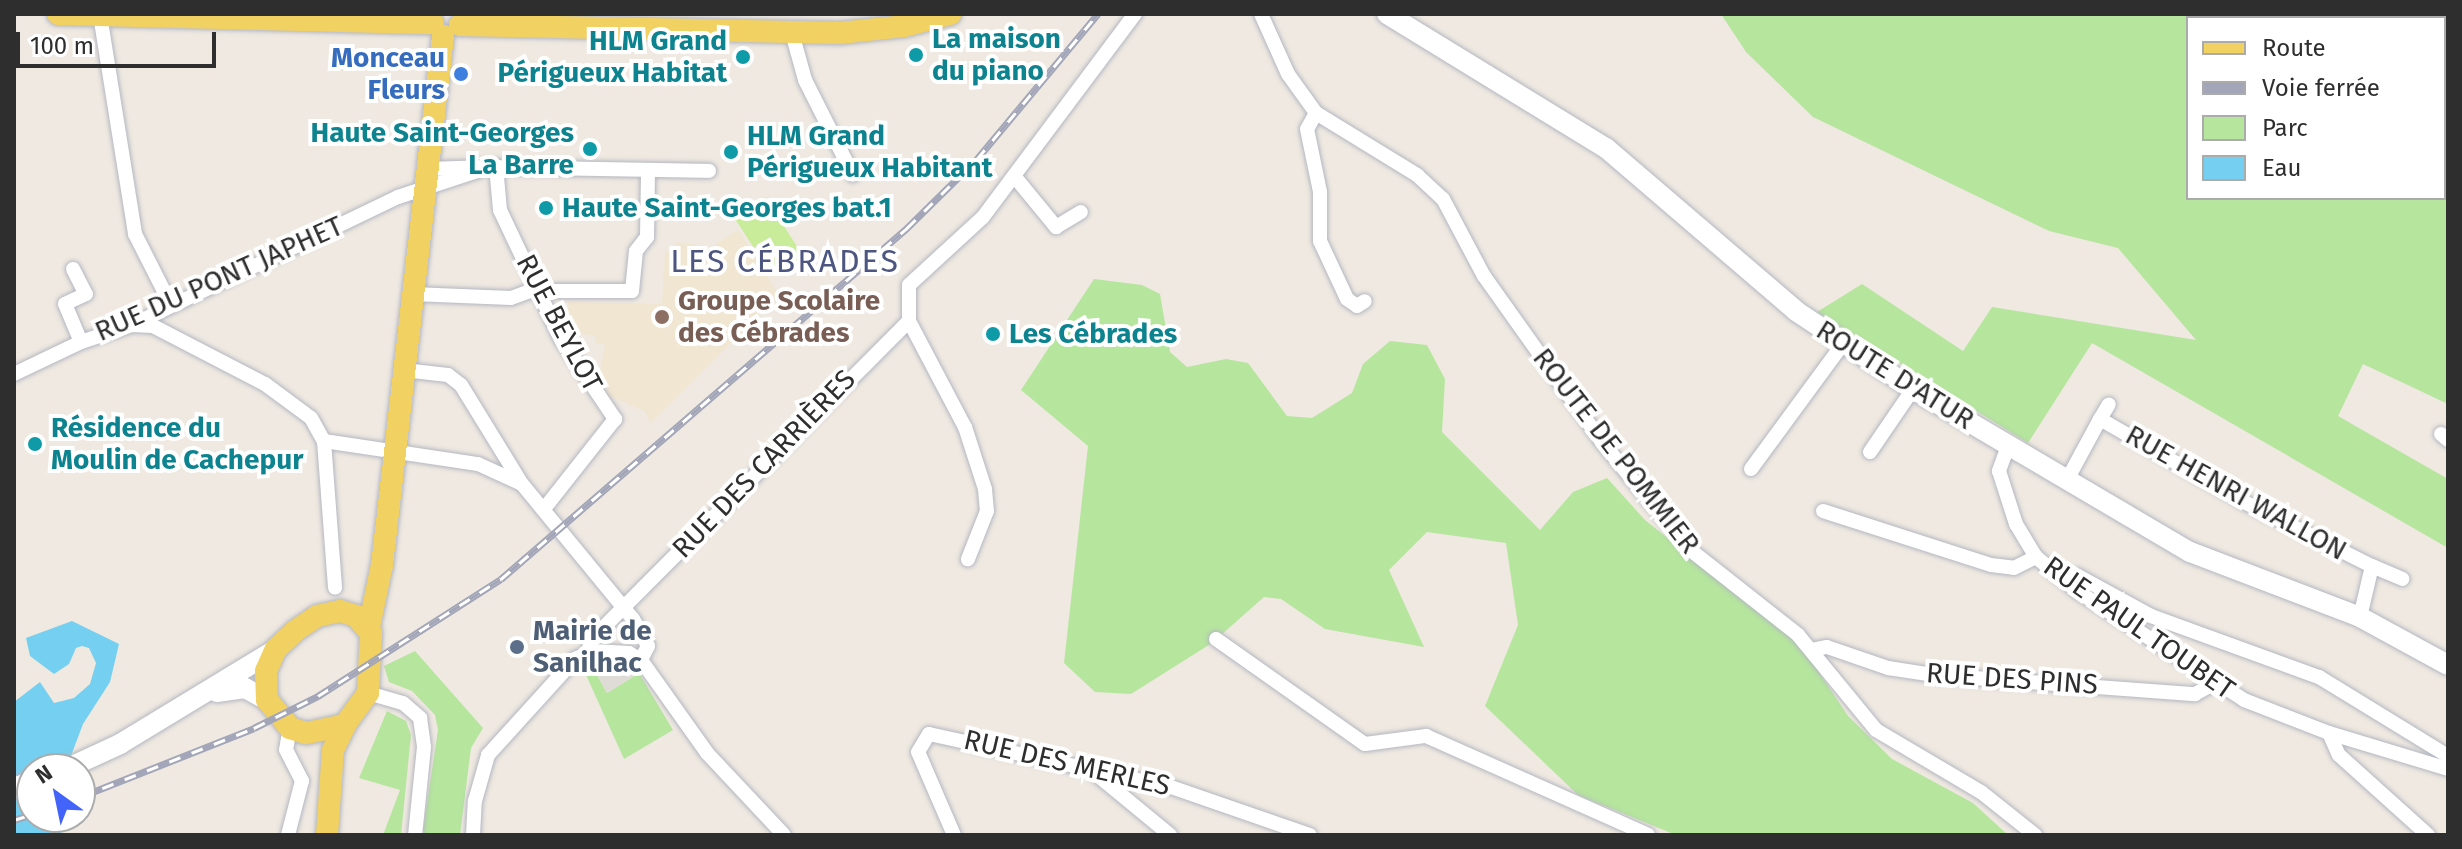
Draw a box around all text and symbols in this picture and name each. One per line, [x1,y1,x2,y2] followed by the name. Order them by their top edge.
[20,16,220,66] scale bar
[2186,16,2446,200] legend
[932,22,1061,88] place label: La maison du piano
[498,24,727,90] place label: HLM Grand Périgueux Habitat
[30,32,94,60] text: 100 m
[2262,34,2326,62] text: Route
[331,41,445,107] place label: Monceau Fleurs
[907,46,925,64] marker: La maison du piano
[734,48,752,66] marker: HLM Grand Périgueux Habitat
[452,65,470,83] marker: Monceau Fleurs
[2262,74,2380,102] text: Voie ferrée
[2262,114,2308,142] text: Parc
[311,116,574,182] place label: Haute Saint-Georges La Barre
[747,119,993,185] place label: HLM Grand Périgueux Habitant
[581,140,599,158] marker: Haute Saint-Georges La Barre
[722,143,740,161] marker: HLM Grand Périgueux Habitant
[2262,154,2302,182] text: Eau
[562,191,892,225] place label: Haute Saint-Georges bat.1
[537,199,555,217] marker: Haute Saint-Georges bat.1
[90,209,348,349] street label: RUE DU PONT JAPHET
[670,242,900,280] district label: LES CÉBRADES
[509,249,609,397] street label: RUE BEYLOT
[678,284,880,350] place label: Groupe Scolaire des Cébrades
[653,308,671,326] marker: Groupe Scolaire des Cébrades
[1810,313,1980,437] street label: ROUTE D'ATUR
[1009,317,1177,351] place label: Les Cébrades
[984,325,1002,343] marker: Les Cébrades
[1525,342,1707,560] street label: ROUTE DE POMMIER
[665,363,863,565] street label: RUE DES CARRIÈRES
[51,411,303,477] place label: Résidence du Moulin de Cachepur
[2120,418,2352,568] street label: RUE HENRI WALLON
[26,435,44,453] marker: Résidence du Moulin de Cachepur
[2037,549,2241,707] street label: RUE PAUL TOUBET
[533,614,652,680] place label: Mairie de Sanilhac
[508,638,526,656] marker: Mairie de Sanilhac
[1925,656,2099,702] street label: RUE DES PINS
[961,723,1173,803] street label: RUE DES MERLES
[16,753,96,833] north arrow
[30,759,57,789] text: N

